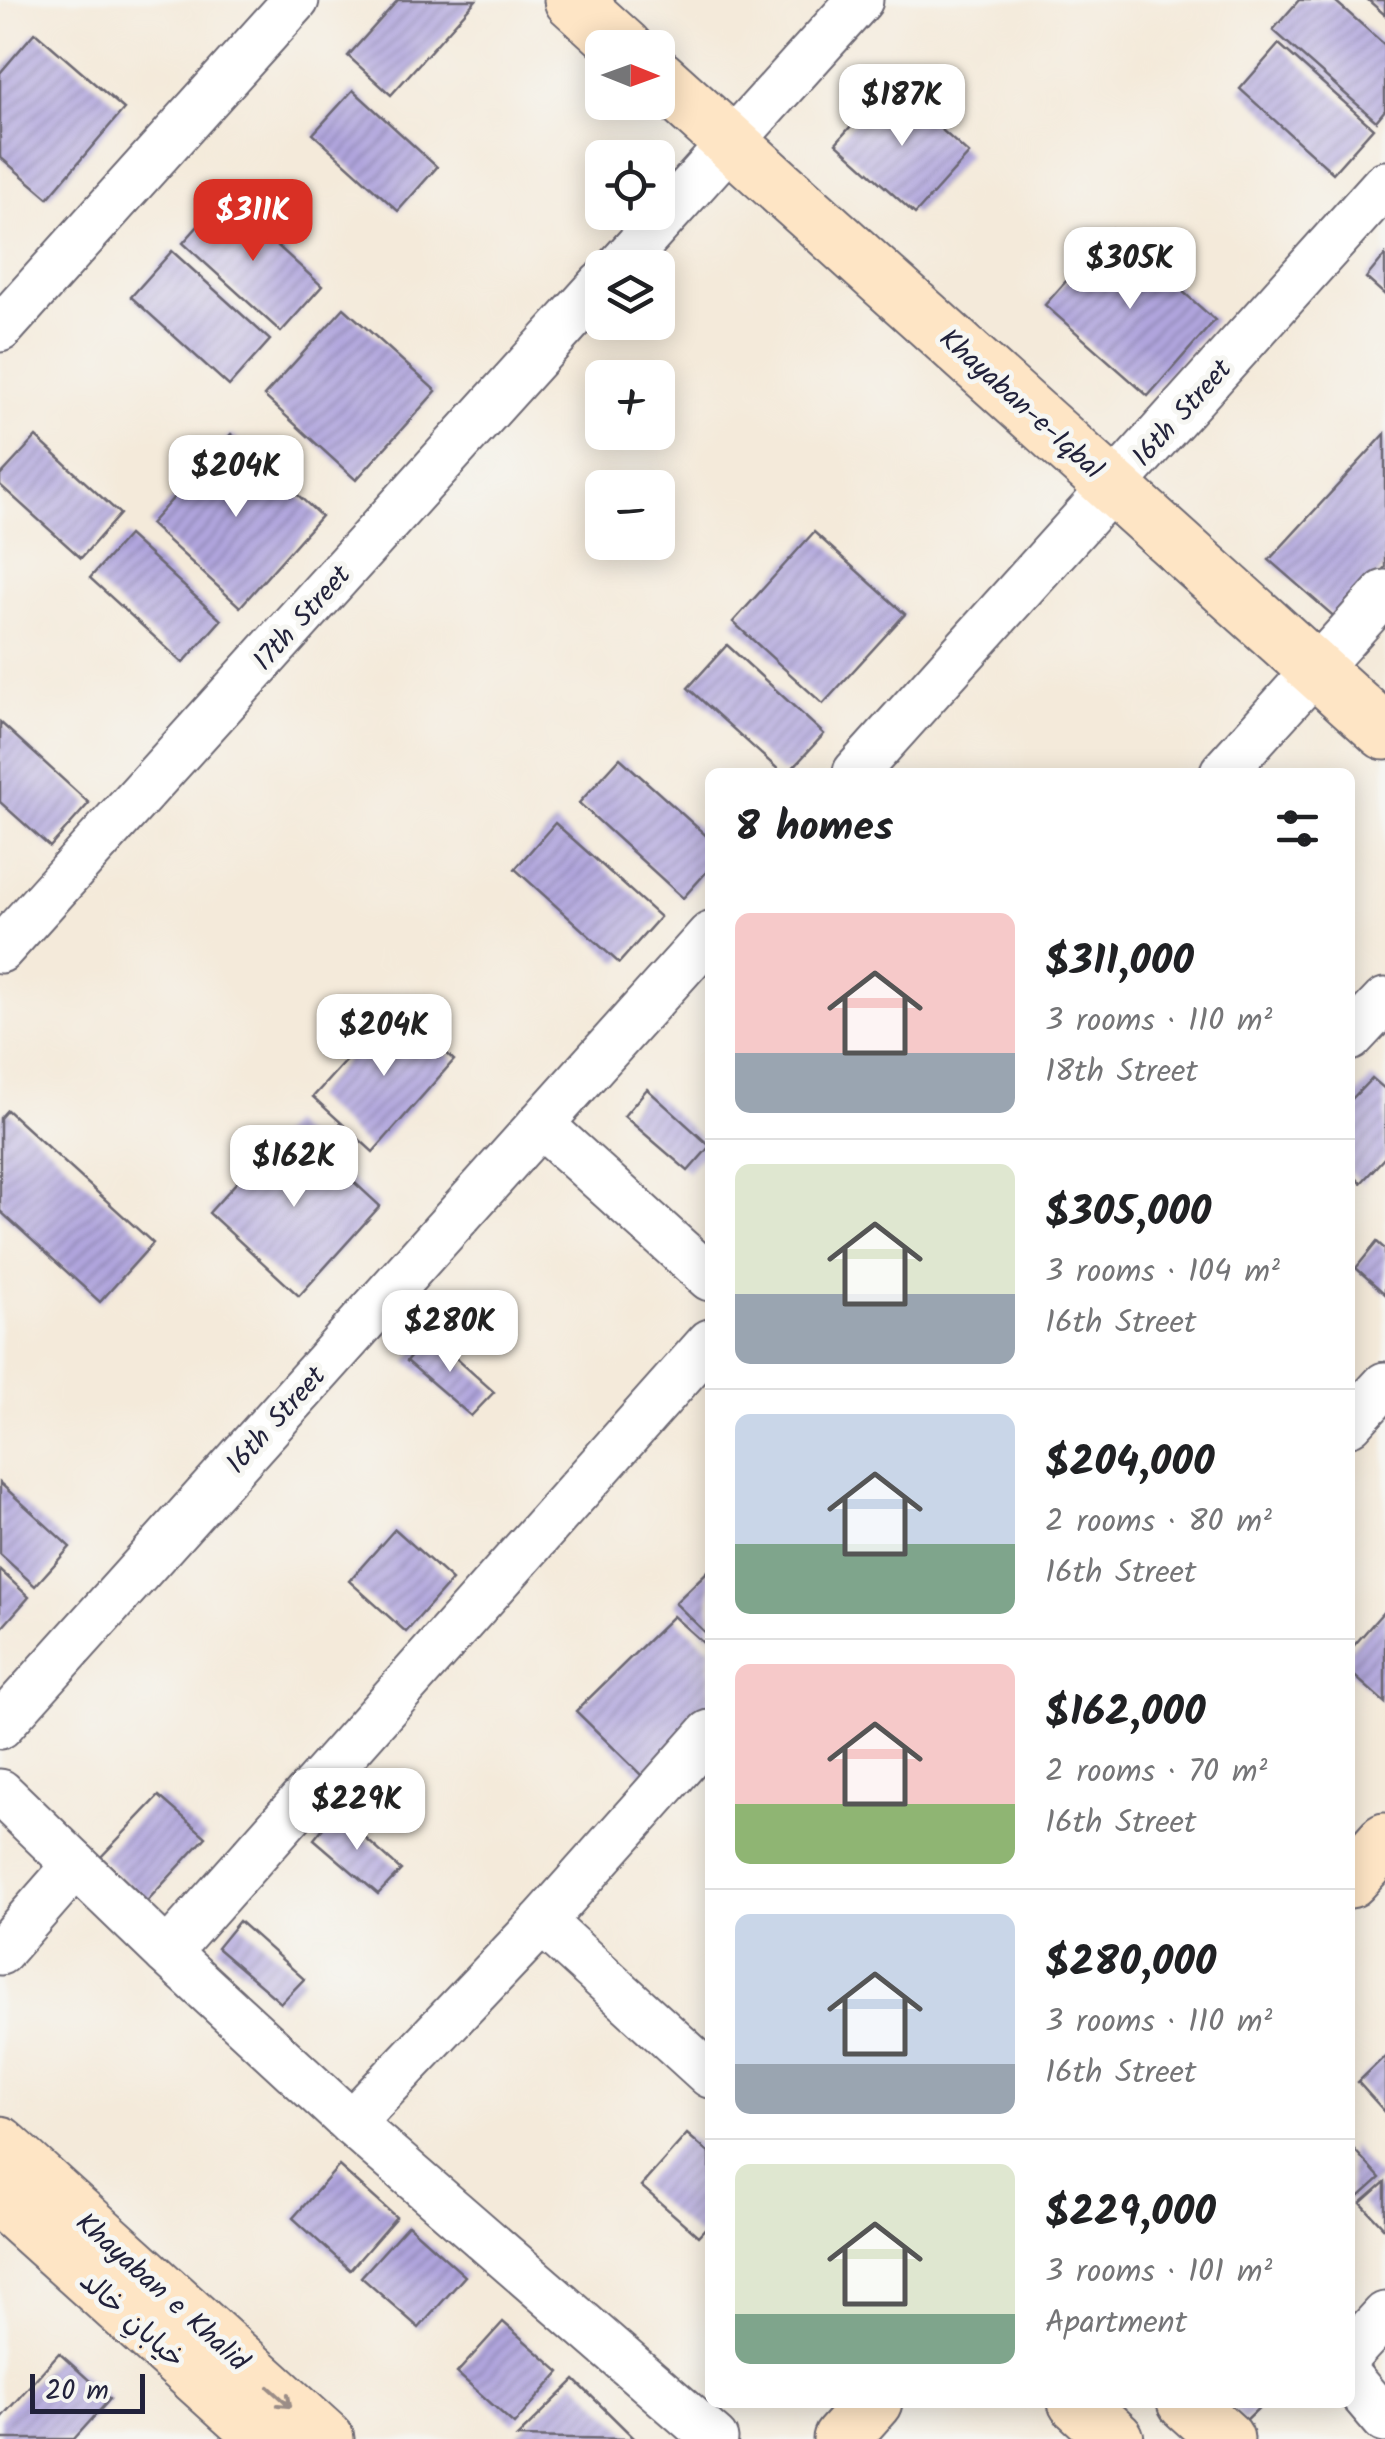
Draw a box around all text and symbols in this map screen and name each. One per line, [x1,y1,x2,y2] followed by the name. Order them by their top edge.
[585,30,675,120] north arrow
[585,30,675,560] map controls
[832,64,972,149] pin: $187K
[861,71,943,122] text: $187K
[585,140,675,230] button: locate
[183,179,323,264] pin: $311K
[215,186,291,237] text: $311K
[1060,227,1200,312] pin: $305K
[1086,234,1174,285] text: $305K
[585,250,675,340] button: layers
[928,318,1113,491] street label: Khayaban-e-Iqbal
[1122,349,1245,478] street label: 16th Street
[585,360,675,450] button: +
[166,435,306,520] pin: $204K
[191,442,281,493] text: $204K
[585,470,675,560] button: −
[243,555,364,682] street label: 17th Street
[735,795,893,862] text: 8 homes
[1270,801,1325,856] icon: filters
[1045,929,1194,996] text: $311,000
[815,953,935,1073] icon: home
[314,994,454,1079] pin: $204K
[1045,996,1272,1047] text: 3 rooms · 110 m²
[339,1001,429,1052] text: $204K
[1045,1047,1198,1098] text: 18th Street
[224,1125,364,1210] pin: $162K
[252,1132,336,1183] text: $162K
[1045,1180,1211,1247] text: $305,000
[815,1204,935,1324] icon: home
[1045,1247,1280,1298] text: 3 rooms · 104 m²
[380,1290,520,1375] pin: $280K
[404,1297,496,1348] text: $280K
[1045,1298,1196,1349] text: 16th Street
[216,1356,339,1485] street label: 16th Street
[1045,1430,1214,1497] text: $204,000
[815,1454,935,1574] icon: home
[1045,1497,1272,1548] text: 2 rooms · 80 m²
[1045,1548,1196,1599] text: 16th Street
[1045,1680,1205,1747] text: $162,000
[815,1704,935,1824] icon: home
[1045,1747,1267,1798] text: 2 rooms · 70 m²
[287,1768,427,1853] pin: $229K
[311,1775,403,1826] text: $229K
[1045,1798,1196,1849] text: 16th Street
[1045,1930,1216,1997] text: $280,000
[815,1954,935,2074] icon: home
[1045,1997,1272,2048] text: 3 rooms · 110 m²
[1045,2048,1196,2099] text: 16th Street
[1045,2180,1216,2247] text: $229,000
[64,2202,259,2384] street label: Khayaban e Khalid
[815,2204,935,2324] icon: home
[1045,2247,1272,2298] text: 3 rooms · 101 m²
[68,2261,194,2381] street label: خیابانِ خالد
[1045,2298,1187,2349] text: Apartment
[30,2369,145,2414] scale bar
[45,2369,109,2414] text: 20 m
[267,2385,292,2408] one-way arrow

